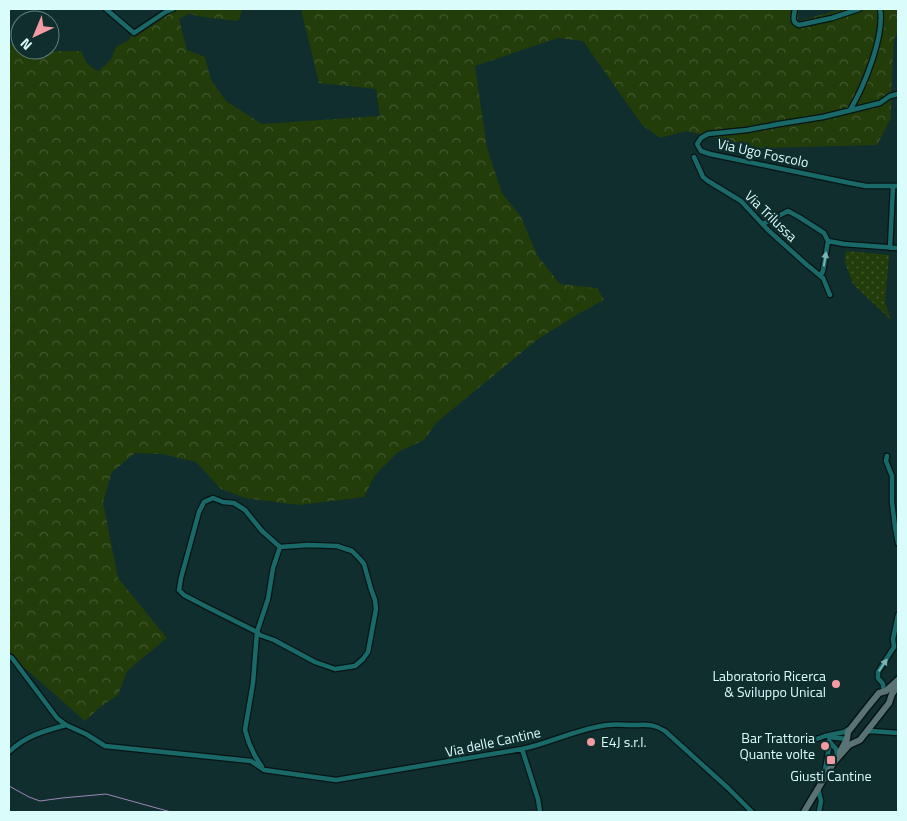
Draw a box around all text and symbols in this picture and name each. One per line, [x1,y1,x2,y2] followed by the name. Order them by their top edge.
[10,10,60,60] north arrow
[15,34,36,56] text: N
[715,133,811,172] street label: Via Ugo Foscolo
[740,185,802,246] street label: Via Trilussa
[821,250,829,266] one-way arrow
[878,659,888,672] one-way arrow
[712,665,826,702] place label: Laboratorio Ricerca & Sviluppo Unical
[830,678,842,690] marker: Laboratorio Ricerca & Sviluppo Unical
[443,721,543,762] street label: Via delle Cantine
[740,727,815,764] place label: Bar Trattoria Quante volte
[601,731,647,752] place label: E4J s.r.l.
[585,736,597,748] marker: E4J s.r.l.
[819,740,831,752] marker: Bar Trattoria Quante volte
[825,754,837,766] marker: Giusti Cantine
[790,765,872,786] place label: Giusti Cantine

